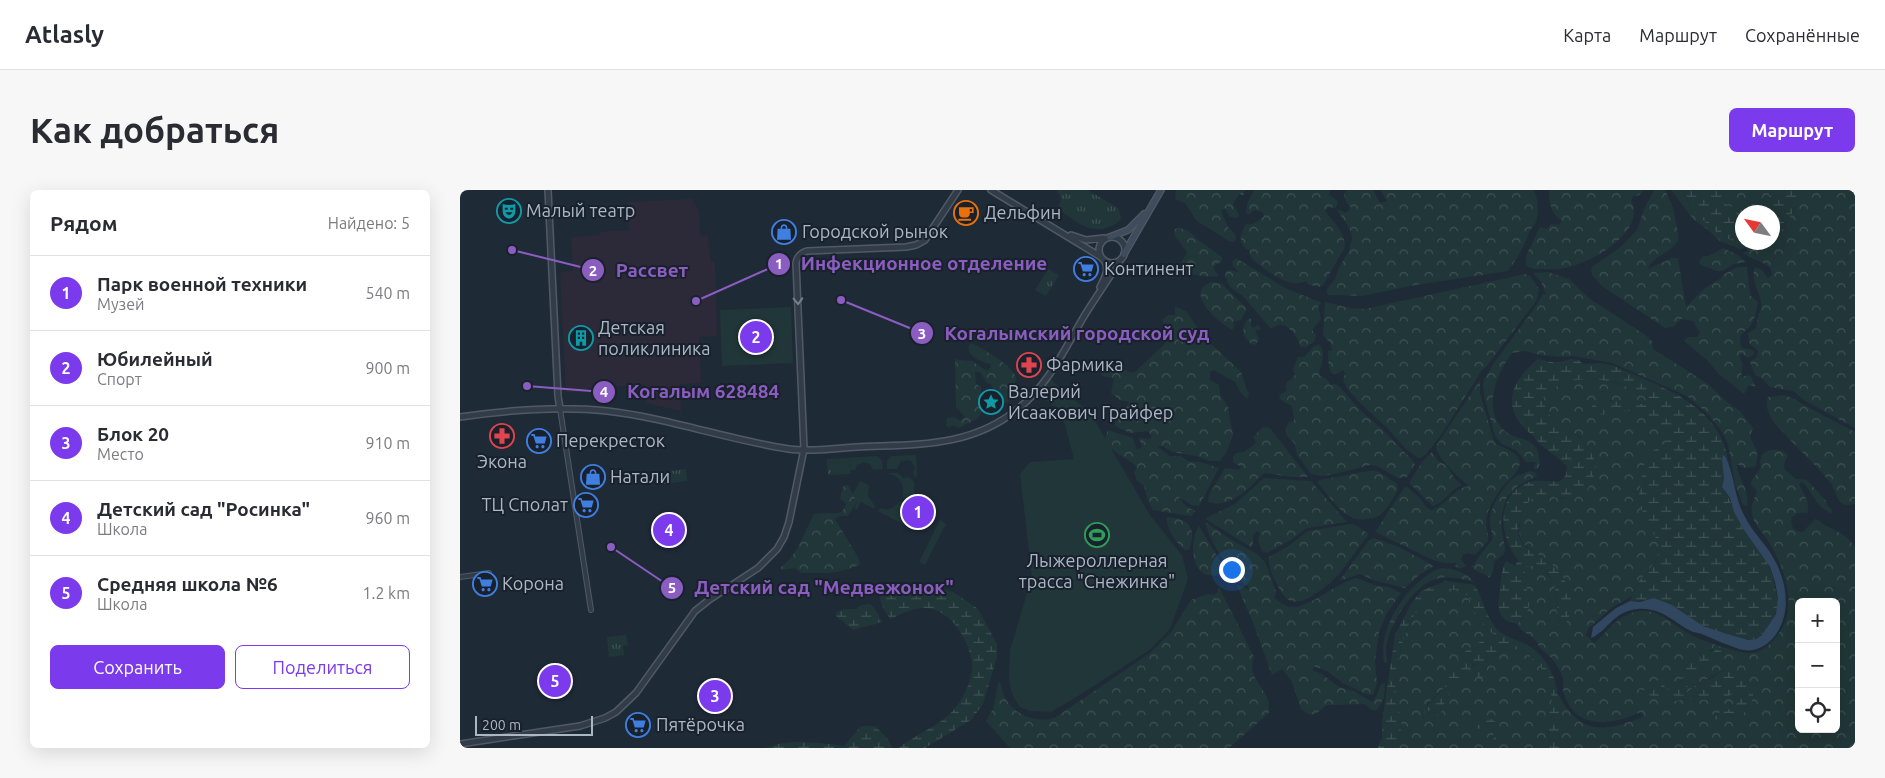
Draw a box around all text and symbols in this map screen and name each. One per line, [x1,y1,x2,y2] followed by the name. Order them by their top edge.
[25,21,104,48] text: Atlasly
[1563,25,1611,45] text: Карта
[1639,25,1717,45] text: Маршрут
[1745,25,1860,45] text: Сохранённые
[1729,108,1855,152] button: Маршрут
[30,110,279,150] text: Как добраться
[496,198,522,224] theatre icon: Малый театр
[526,200,635,220] place label: Малый театр
[953,200,979,226] cafe icon: Дельфин
[984,202,1061,222] place label: Дельфин
[1735,205,1780,250] north arrow
[50,211,118,235] text: Рядом
[328,214,410,232] text: Найдено: 5
[771,219,797,245] shop icon: Городской рынок
[802,221,948,241] place label: Городской рынок
[766,247,1058,281] callout: Инфекционное отделение
[801,252,1047,274] text: Инфекционное отделение
[581,253,698,287] callout: Рассвет
[775,255,783,272] text: 1
[1073,256,1099,282] supermarket icon: Континент
[1104,258,1193,278] place label: Континент
[616,259,689,281] text: Рассвет
[589,262,597,279] text: 2
[97,273,307,295] text: Парк военной техники
[61,284,71,302] text: 1
[365,284,410,302] text: 540 m
[97,295,145,313] text: Музей
[792,298,803,306] one-way arrow
[910,316,1220,350] callout: Когалымский городской суд
[598,317,711,358] place label: Детская поликлиника
[740,318,772,356] pin: 2
[945,322,1210,344] text: Когалымский городской суд
[568,325,594,351] building icon: Детская поликлиника
[918,325,926,342] text: 3
[97,348,213,370] text: Юбилейный
[1016,352,1042,378] pharmacy icon: Фармика
[1046,354,1123,374] place label: Фармика
[61,359,71,377] text: 2
[365,359,410,377] text: 900 m
[97,370,142,388] text: Спорт
[592,375,789,409] callout: Когалым 628484
[627,380,779,402] text: Когалым 628484
[1008,381,1173,422] place label: Валерий Исаакович Грайфер
[600,383,608,400] text: 4
[978,389,1004,415] place icon: Валерий Исаакович Грайфер
[97,423,169,445] text: Блок 20
[489,423,515,449] pharmacy icon: Экона
[526,428,552,454] supermarket icon: Перекресток
[556,430,665,450] place label: Перекресток
[61,434,71,452] text: 3
[365,434,410,452] text: 910 m
[97,445,144,463] text: Место
[477,451,527,471] place label: Экона
[580,464,606,490] shop icon: Натали
[610,466,670,486] place label: Натали
[573,492,599,518] supermarket icon: ТЦ Сполат
[902,493,934,531] pin: 1
[482,494,568,514] place label: ТЦ Сполат
[97,498,310,520] text: Детский сад "Росинка"
[61,509,71,527] text: 4
[365,509,410,527] text: 960 m
[653,511,685,549] pin: 4
[97,520,147,538] text: Школа
[1084,522,1110,548] sports icon: Лыжероллерная трасса "Снежинка"
[1019,550,1175,591] place label: Лыжероллерная трасса "Снежинка"
[1219,557,1245,583] your location
[472,571,498,597] supermarket icon: Корона
[660,571,964,605] callout: Детский сад "Медвежонок"
[97,573,278,595] text: Средняя школа №6
[502,573,564,593] place label: Корона
[694,576,954,598] text: Детский сад "Медвежонок"
[668,579,676,596] text: 5
[61,584,71,602] text: 5
[362,584,410,602] text: 1.2 km
[97,595,147,613] text: Школа
[1795,598,1840,733] map controls
[1795,598,1840,643] button: +
[1795,643,1840,688] button: −
[50,645,225,689] button: Сохранить
[235,645,410,689] button: Поделиться
[539,662,571,700] pin: 5
[699,677,731,715] pin: 3
[1795,688,1840,733] button: locate
[625,712,651,738] supermarket icon: Пятёрочка
[475,713,592,736] scale bar
[656,714,745,734] place label: Пятёрочка
[482,717,521,733] text: 200 m

